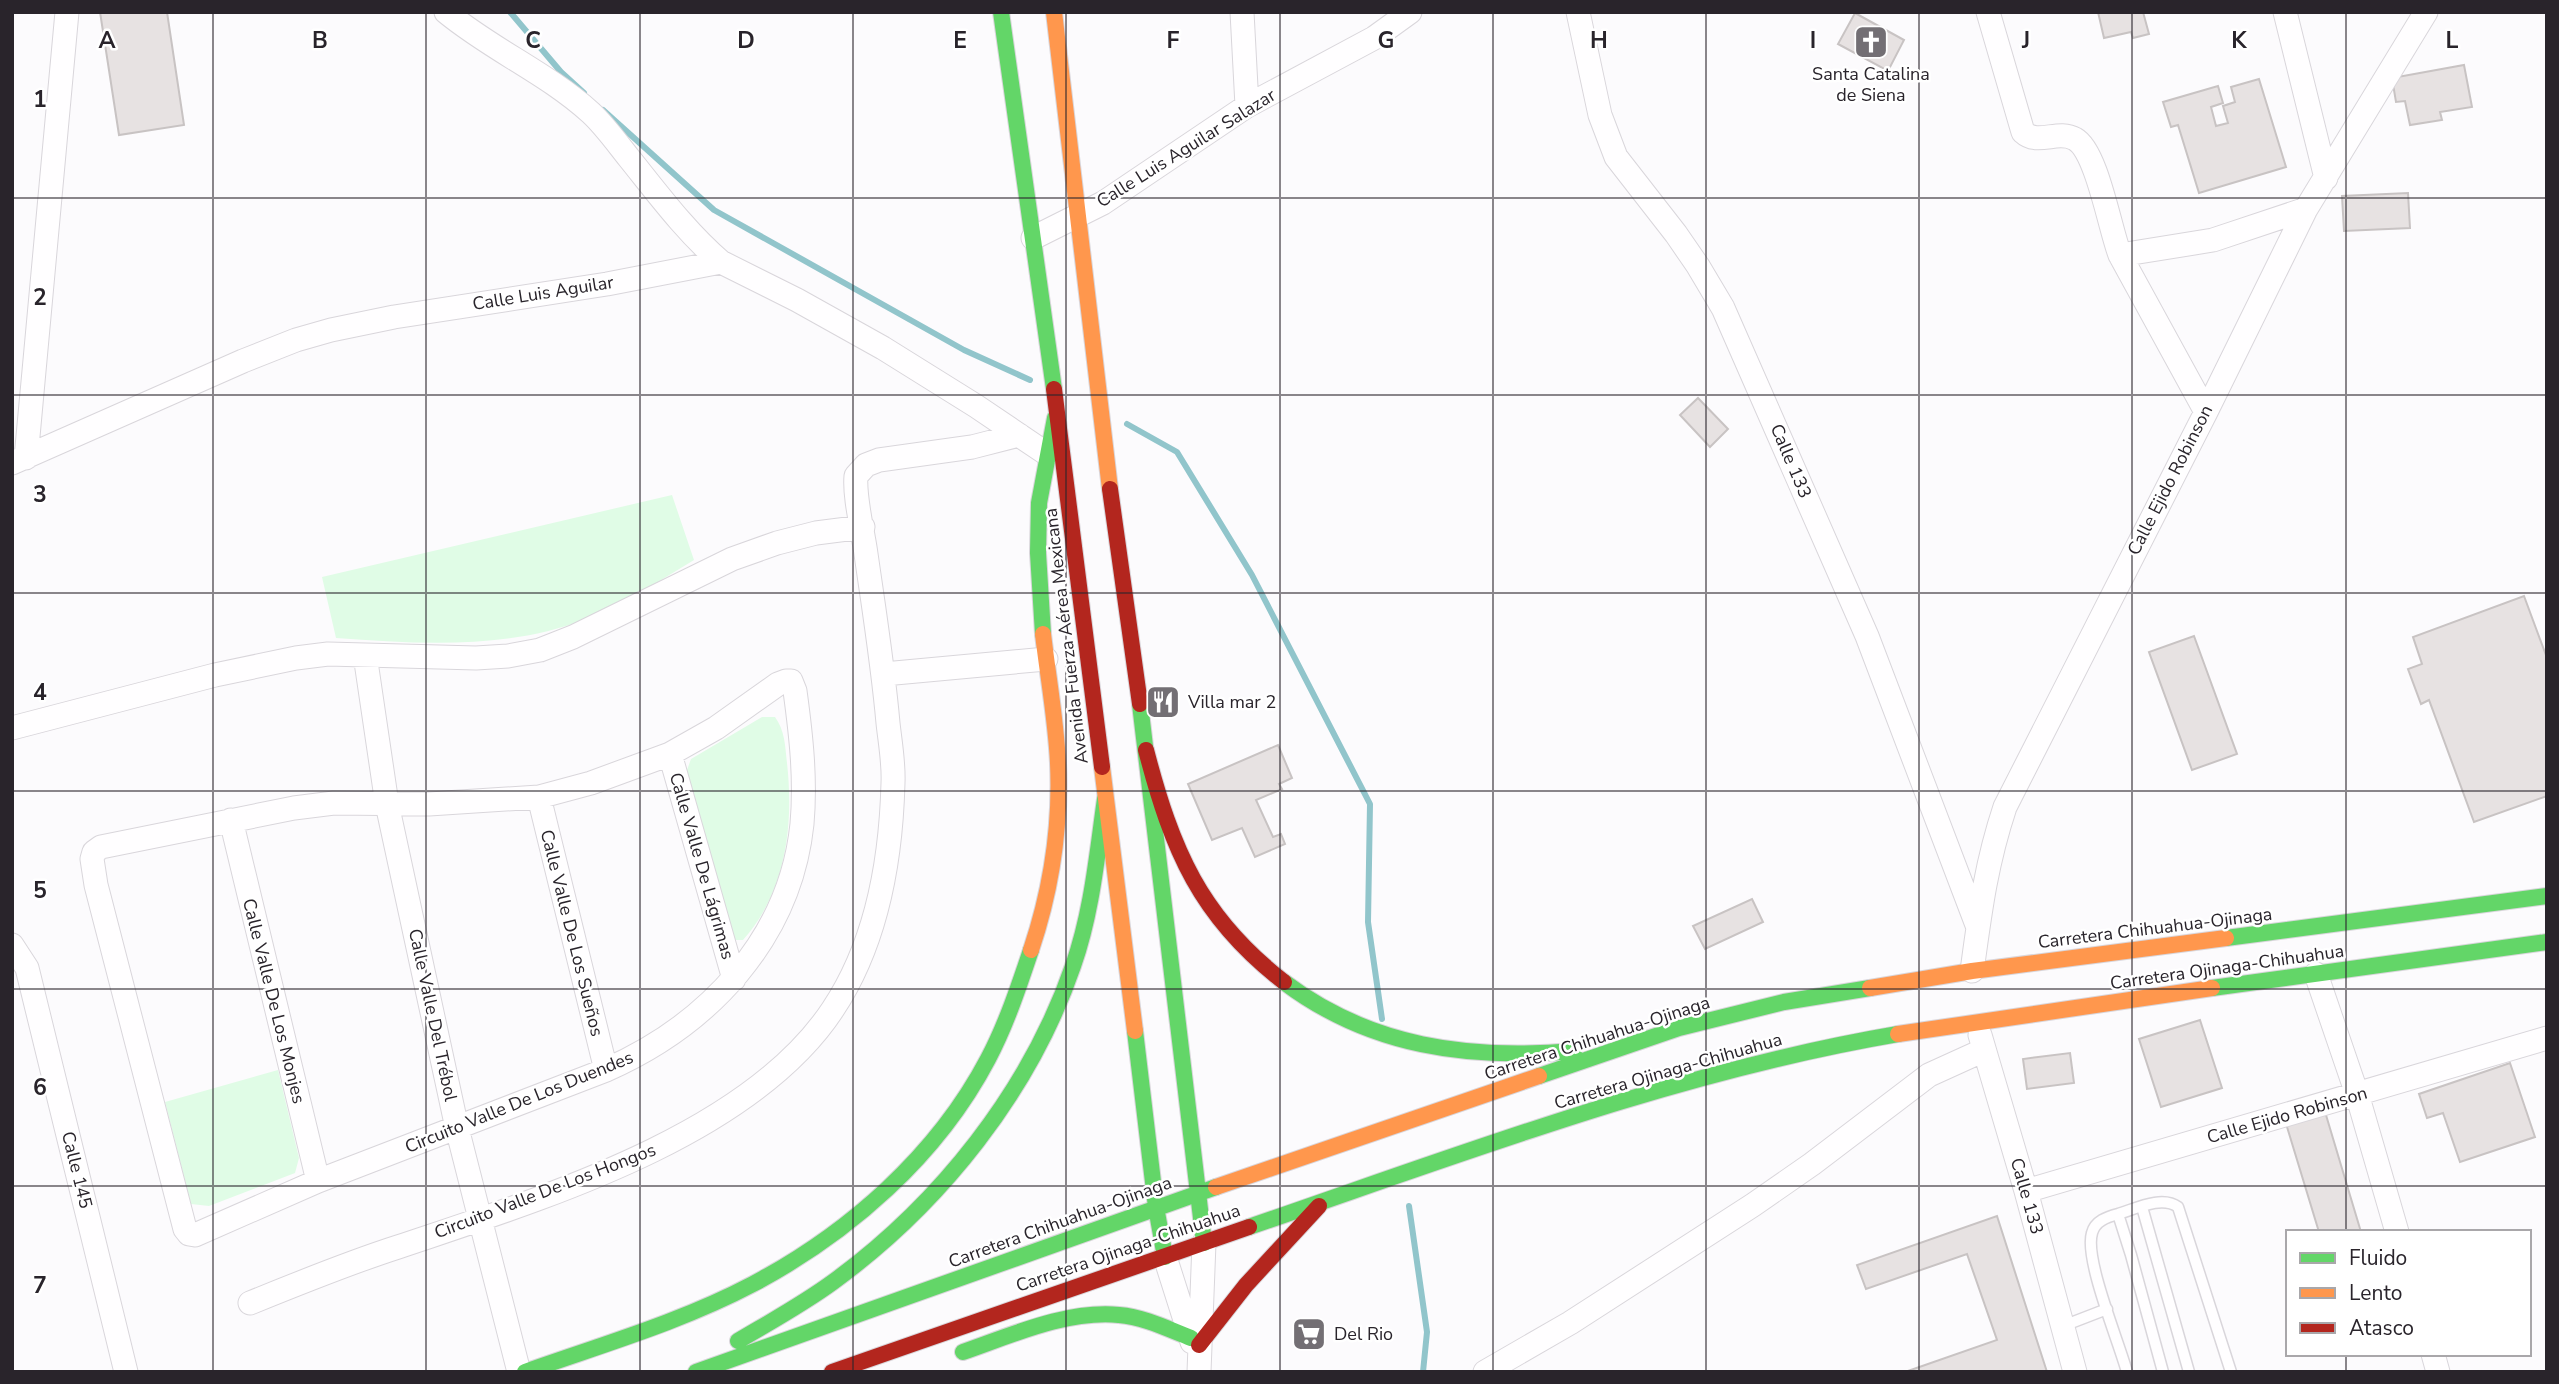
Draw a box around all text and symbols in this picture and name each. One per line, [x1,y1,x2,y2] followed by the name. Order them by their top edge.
[1852,23,1890,61] church icon: Santa Catalina de Siena
[98,25,116,56] text: A
[312,25,328,56] text: B
[525,25,541,56] text: C
[737,25,755,56] text: D
[953,25,967,56] text: E
[1167,25,1180,56] text: F
[1378,25,1394,56] text: G
[1590,25,1608,56] text: H
[1810,25,1816,56] text: I
[2021,25,2030,56] text: J
[2231,25,2247,56] text: K
[2446,25,2459,56] text: L
[1812,62,1930,107] place label: Santa Catalina de Siena
[1092,83,1281,213] street label: Calle Luis Aguilar Salazar
[33,84,47,115] text: 1
[471,270,616,316] street label: Calle Luis Aguilar
[33,282,47,313] text: 2
[2122,401,2218,559] street label: Calle Ejido Robinson
[1765,420,1817,502] street label: Calle 133
[33,479,47,510] text: 3
[1038,507,1094,765] street label: Avenida Fuerza Aérea Mexicana
[33,677,47,708] text: 4
[1144,683,1182,721] restaurant icon: Villa mar 2
[1187,690,1276,714] place label: Villa mar 2
[664,770,740,962] street label: Calle Valle De Lágrimas
[535,827,609,1039] street label: Calle Valle De Los Sueños
[33,875,47,906] text: 5
[237,896,311,1106] street label: Calle Valle De Los Monjes
[2036,902,2274,954] street label: Carretera Chihuahua-Ojinaga
[403,926,463,1104] street label: Calle Valle Del Trébol
[2108,939,2346,995] street label: Carretera Ojinaga-Chihuahua
[1481,990,1713,1086] street label: Carretera Chihuahua-Ojinaga
[1551,1027,1785,1115] street label: Carretera Ojinaga-Chihuahua
[401,1045,637,1159] street label: Circuito Valle De Los Duendes
[33,1072,47,1103] text: 6
[2204,1081,2370,1149] street label: Calle Ejido Robinson
[56,1129,98,1211] street label: Calle 145
[431,1138,659,1244] street label: Circuito Valle De Los Hongos
[2005,1155,2049,1237] street label: Calle 133
[945,1170,1175,1274] street label: Carretera Chihuahua-Ojinaga
[1013,1198,1243,1298] street label: Carretera Ojinaga-Chihuahua
[2286,1230,2531,1356] legend
[2349,1244,2407,1272] text: Fluido
[33,1270,47,1301] text: 7
[2349,1279,2402,1307] text: Lento
[2349,1314,2414,1342] text: Atasco
[1290,1315,1328,1353] supermarket icon: Del Rio
[1334,1322,1393,1346] place label: Del Rio

